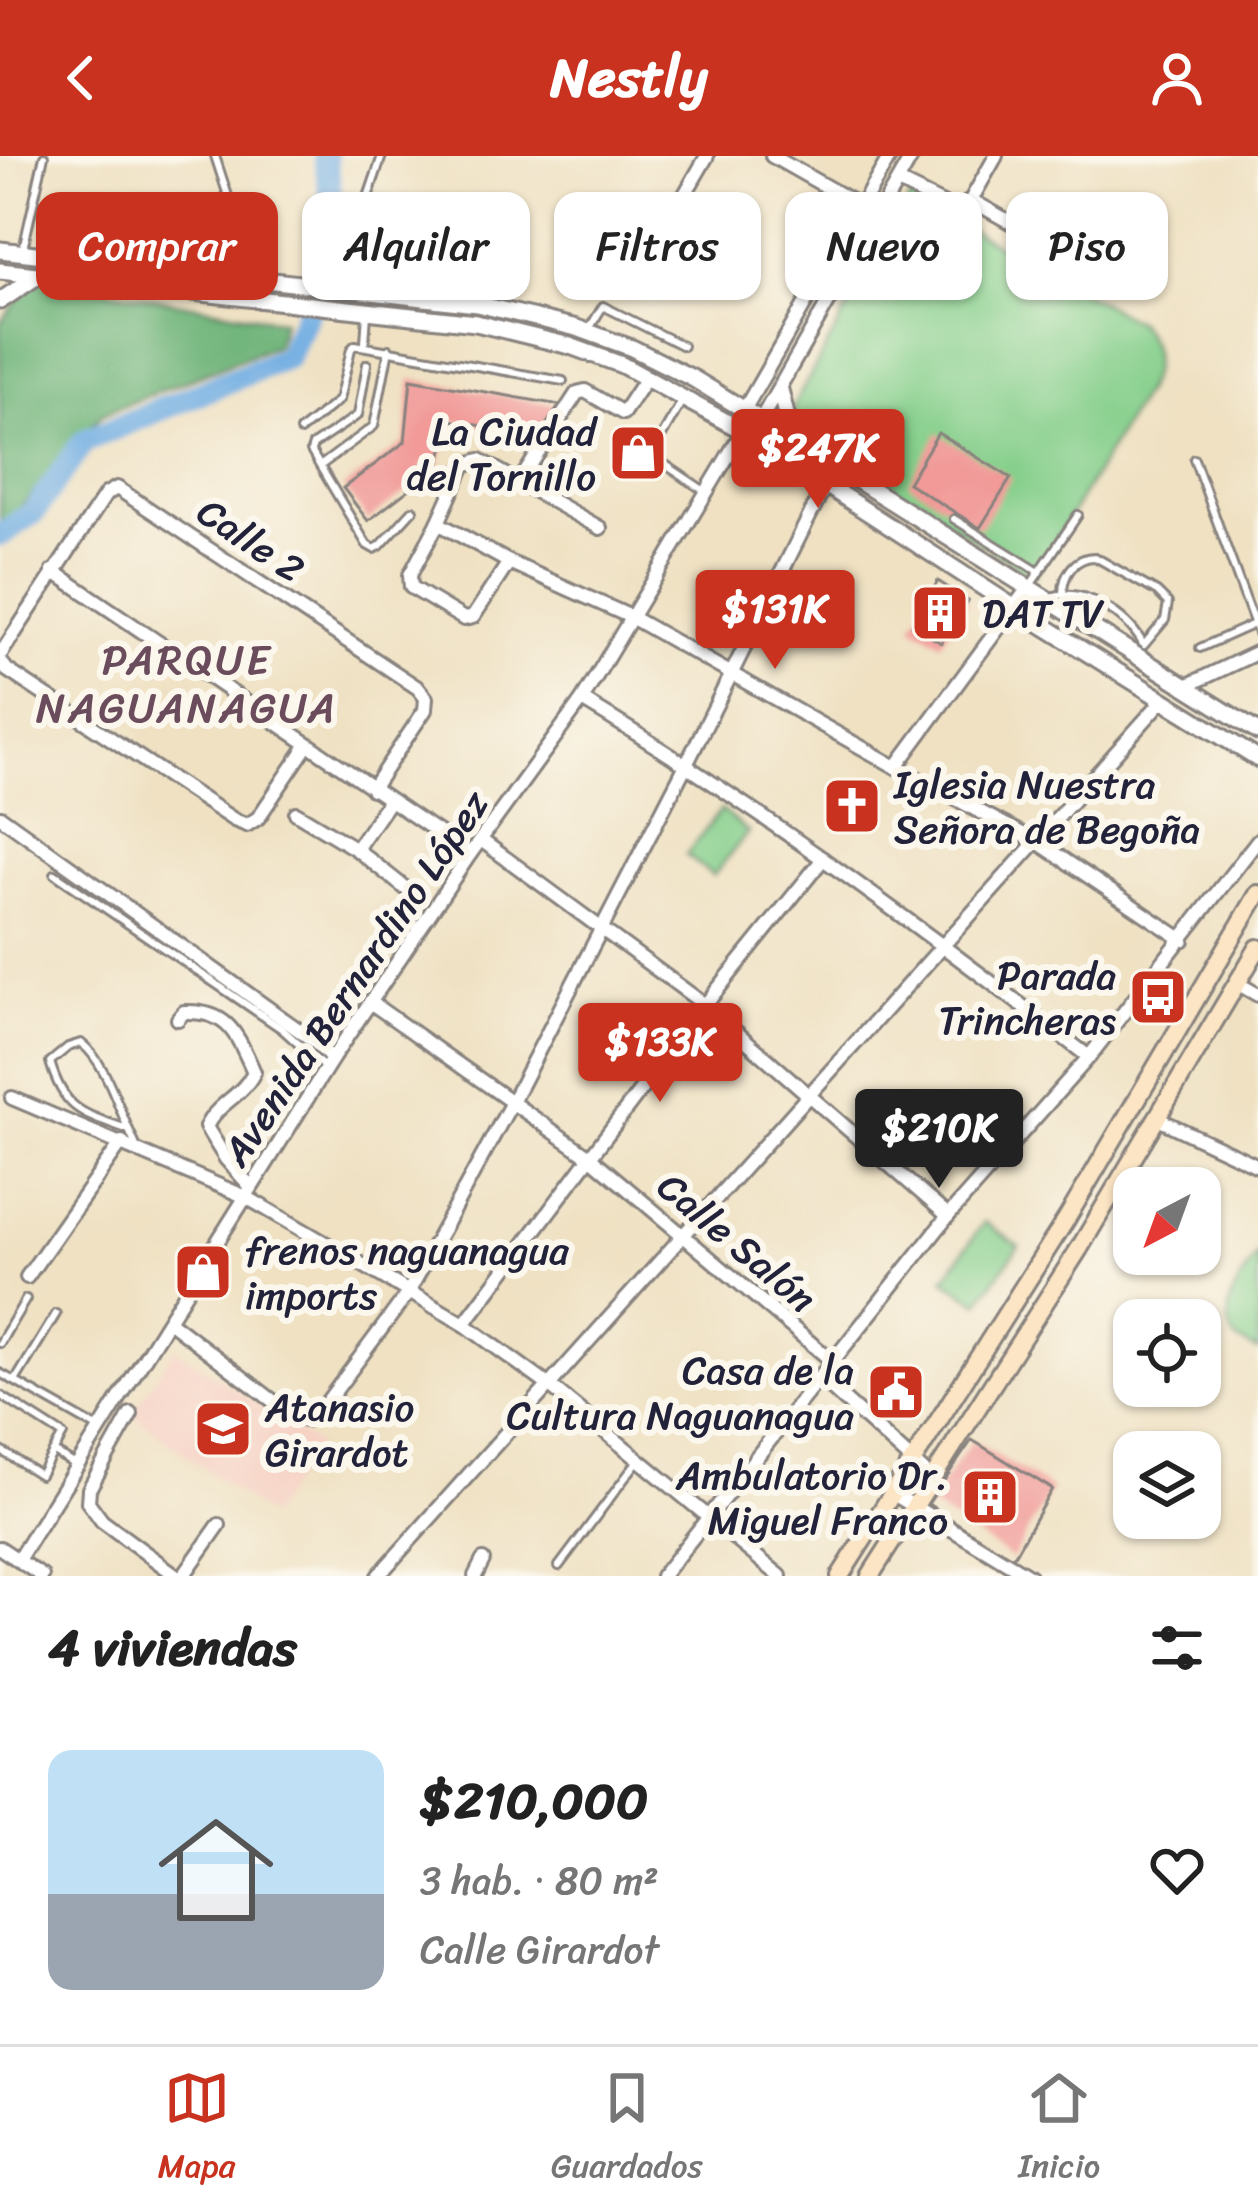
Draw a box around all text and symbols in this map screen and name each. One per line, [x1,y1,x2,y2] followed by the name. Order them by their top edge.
[550,30,708,126] text: Nestly
[48,45,114,111] icon: back
[1144,45,1210,111] icon: person
[36,192,278,300] chip: Comprar
[302,192,530,300] chip: Alquilar
[554,192,761,300] chip: Filtros
[785,192,982,300] chip: Nuevo
[1006,192,1168,300] chip: Piso
[406,397,598,511] place label: La Ciudad del Tornillo
[734,409,902,511] pin: $247K
[758,413,878,482] text: $247K
[607,422,669,484] shop icon: La Ciudad del Tornillo
[182,478,320,602] street label: Calle 2
[691,570,859,672] pin: $131K
[723,574,827,643] text: $131K
[982,579,1105,648] place label: DAT TV
[909,582,971,644] building icon: DAT TV
[36,623,338,745] district label: PARQUE NAGUANAGUA
[893,750,1200,864] place label: Iglesia Nuestra Señora de Begoña
[202,775,508,1181] street label: Avenida Bernardino López
[821,775,883,837] church icon: Iglesia Nuestra Señora de Begoña
[939,941,1116,1055] place label: Parada Trincheras
[1127,966,1189,1028] bus stop icon: Parada Trincheras
[576,1003,744,1105] pin: $133K
[605,1007,715,1076] text: $133K
[855,1089,1023,1191] pin: $210K
[882,1093,996,1162] text: $210K
[641,1154,833,1330] street label: Calle Salón
[1113,1167,1221,1275] north arrow
[1113,1167,1221,1539] map controls
[245,1216,569,1330] place label: frenos naguanagua imports
[172,1241,234,1303] shop icon: frenos naguanagua imports
[1113,1299,1221,1407] button: locate
[506,1336,854,1450] place label: Casa de la Cultura Naguanagua
[865,1361,927,1423] public building icon: Casa de la Cultura Naguanagua
[264,1373,414,1487] place label: Atanasio Girardot
[192,1398,254,1460] school or university icon: Atanasio Girardot
[1113,1431,1221,1539] button: layers
[675,1441,948,1555] place label: Ambulatorio Dr. Miguel Franco
[959,1466,1021,1528] building icon: Ambulatorio Dr. Miguel Franco
[48,1603,297,1693] text: 4 viviendas
[1144,1615,1210,1681] icon: filters
[420,1756,648,1846] text: $210,000
[144,1798,288,1942] icon: home
[1144,1837,1210,1903] icon: heart
[420,1846,659,1915] text: 3 hab. · 80 m²
[420,1915,659,1984] text: Calle Girardot
[158,2065,235,2195] tab: Mapa
[551,2065,703,2195] tab: Guardados
[1018,2065,1100,2195] tab: Inicio

